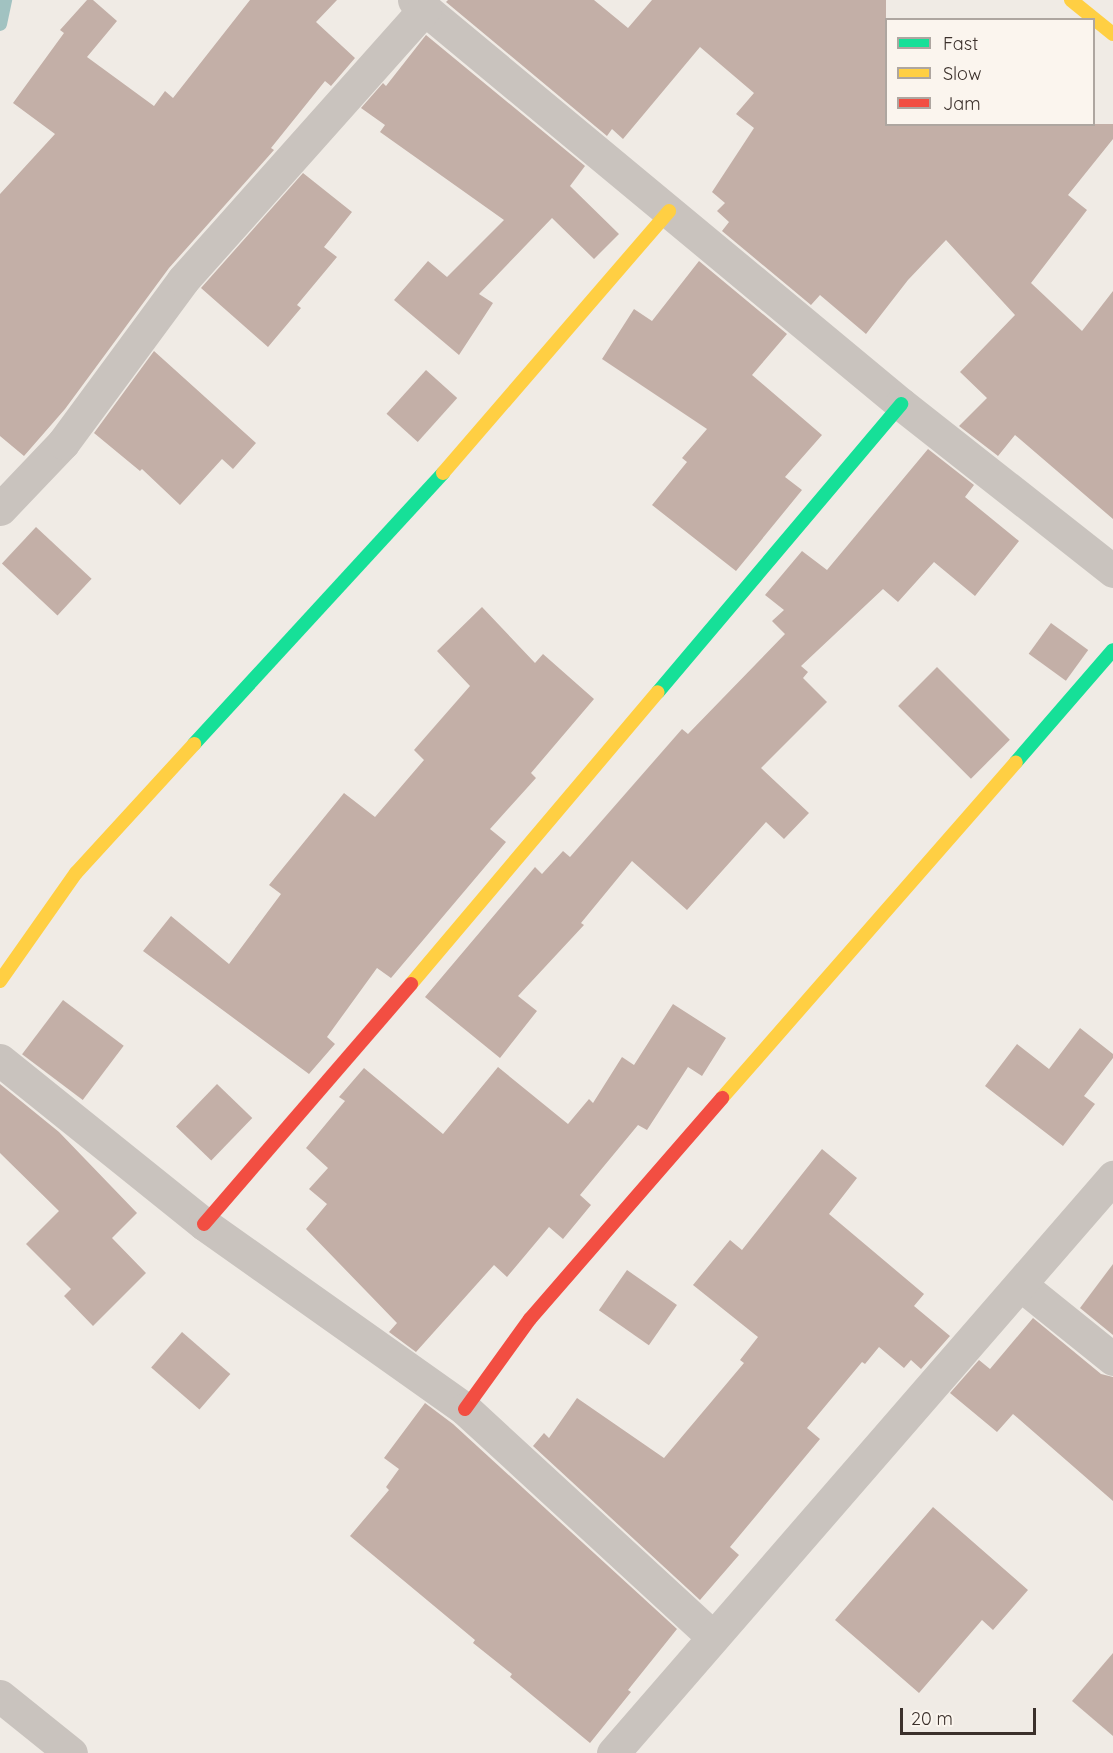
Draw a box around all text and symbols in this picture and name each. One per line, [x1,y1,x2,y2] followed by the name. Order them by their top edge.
[885,18,1095,126] legend
[943,32,978,55] text: Fast
[943,62,981,85] text: Slow
[943,92,981,115] text: Jam
[903,1696,1040,1734] scale bar
[911,1707,953,1730] text: 20 m

